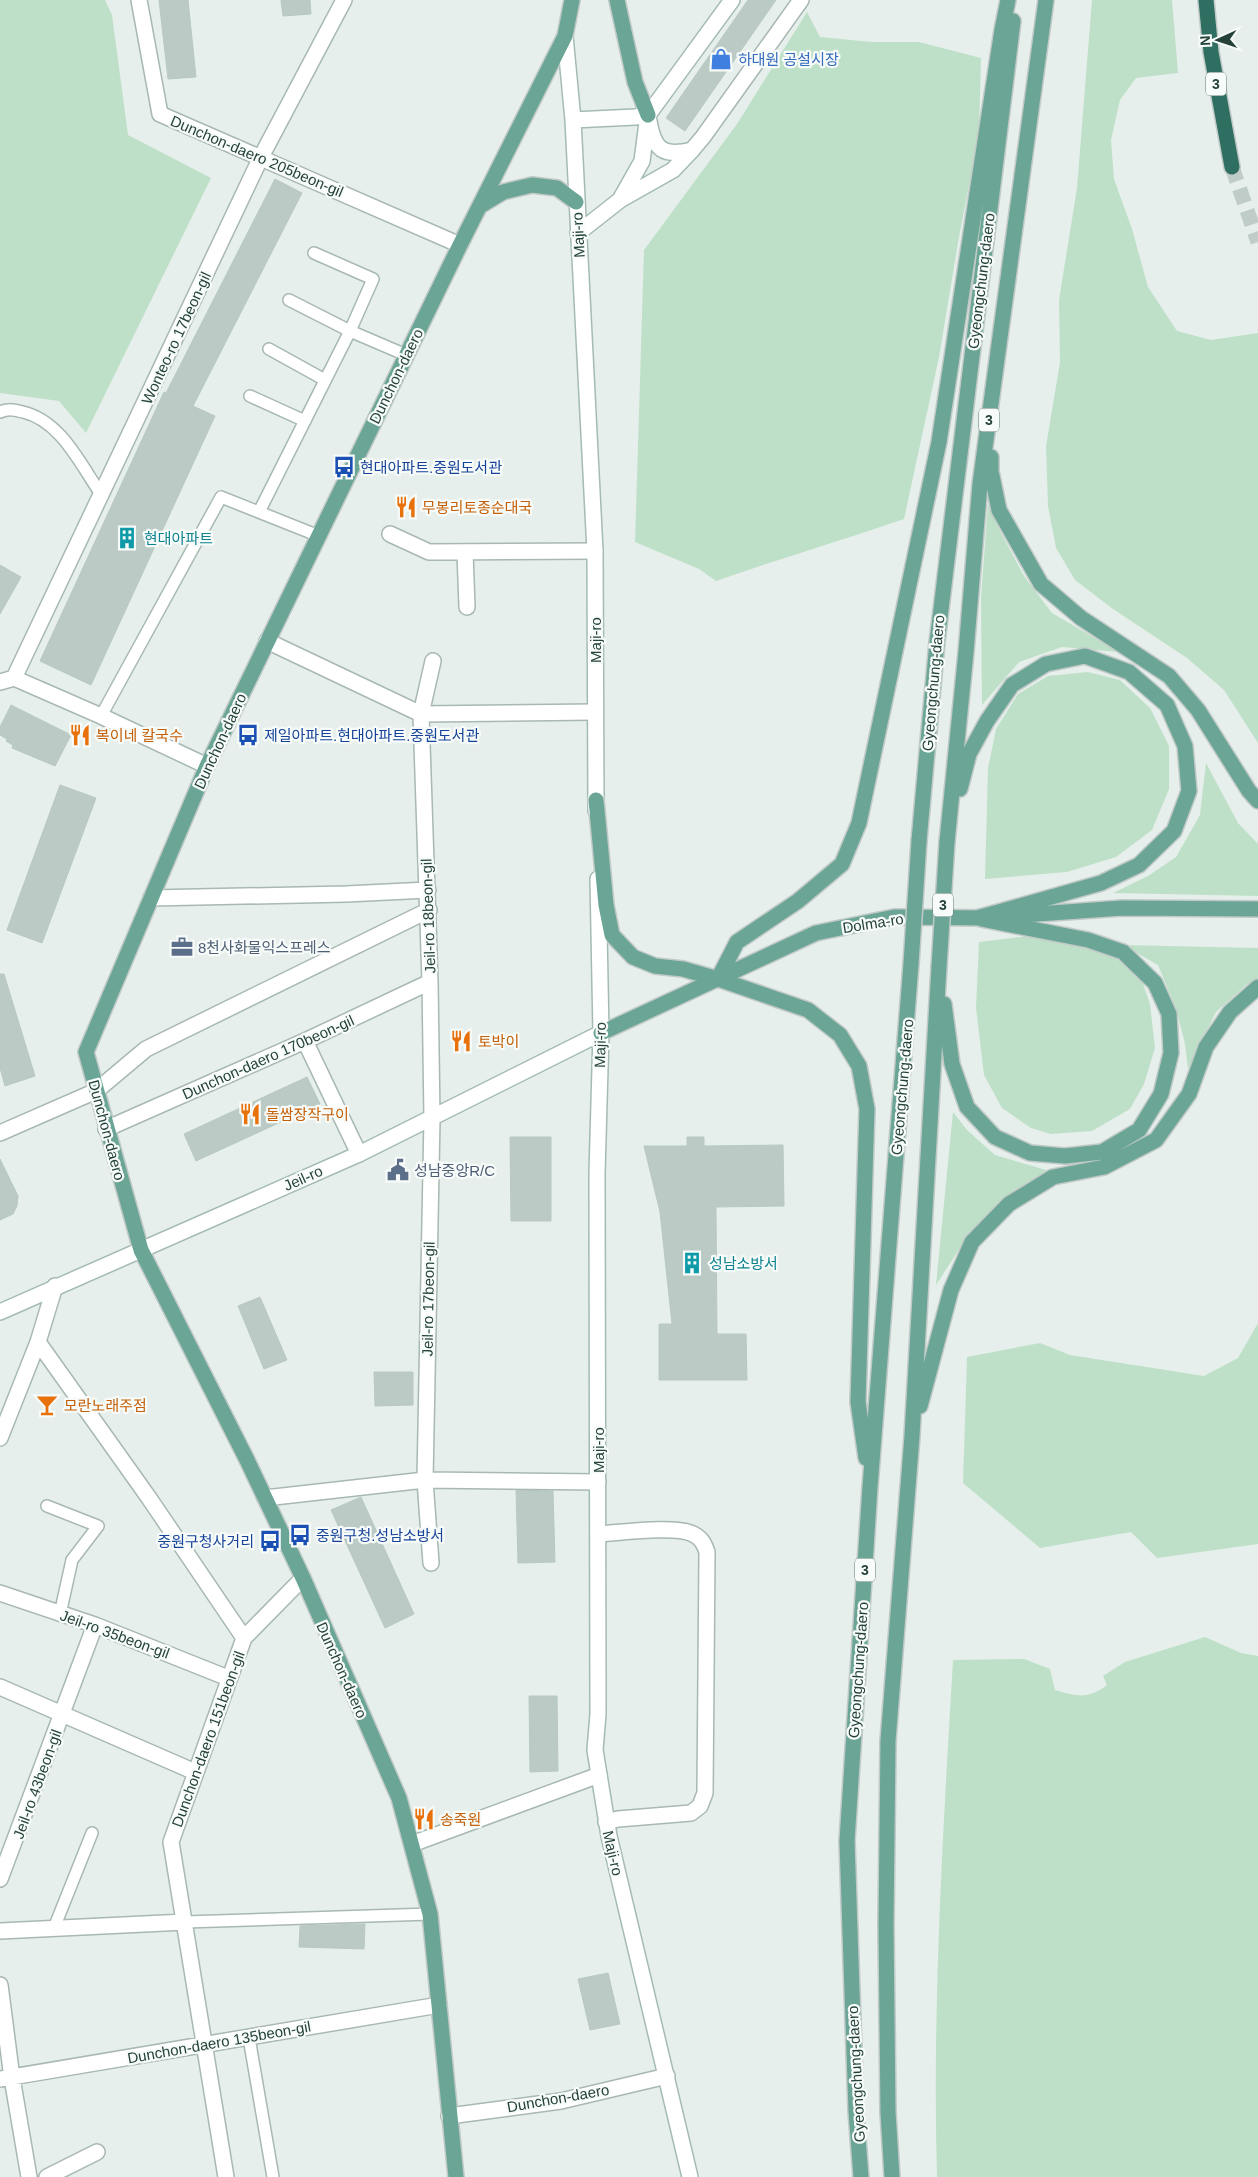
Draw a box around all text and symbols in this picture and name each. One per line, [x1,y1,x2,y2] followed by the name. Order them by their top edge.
[1193,15,1243,65] north arrow
[1197,35,1213,46] text: N
[708,46,734,72] shop icon: 하대원 공설시장
[738,51,839,68] place label: 하대원 공설시장
[1206,72,1226,96] road number: 3
[168,112,346,200] street label: Dunchon-daero 205beon-gil
[568,212,588,258] street label: Maji-ro
[964,212,998,350] street label: Gyeongchung-daero
[138,269,214,407] street label: Wonteo-ro 17beon-gil
[366,326,426,426] street label: Dunchon-daero
[979,408,999,432] road number: 3
[331,454,357,480] bus stop icon: 현대아파트.중원도서관
[360,459,502,476] place label: 현대아파트.중원도서관
[393,494,419,520] restaurant icon: 무봉리토종순대국
[422,499,532,516] place label: 무봉리토종순대국
[114,525,140,551] building icon: 현대아파트
[144,530,213,547] place label: 현대아파트
[919,614,947,752] street label: Gyeongchung-daero
[587,617,604,663] street label: Maji-ro
[190,691,250,791] street label: Dunchon-daero
[67,722,93,748] restaurant icon: 복이네 칼국수
[235,722,261,748] bus stop icon: 제일아파트.현대아파트.중원도서관
[96,727,183,744] place label: 복이네 칼국수
[264,727,480,744] place label: 제일아파트.현대아파트.중원도서관
[417,858,439,974] street label: Jeil-ro 18beon-gil
[933,894,953,916] road number: 3
[841,910,905,936] street label: Dolma-ro
[169,934,195,960] office icon: 8천사화물익스프레스
[198,939,331,956] place label: 8천사화물익스프레스
[180,1011,356,1103] street label: Dunchon-daero 170beon-gil
[888,1018,916,1156] street label: Gyeongchung-daero
[591,1022,609,1068] street label: Maji-ro
[448,1028,474,1054] restaurant icon: 토박이
[478,1033,519,1050] place label: 토박이
[85,1078,129,1182] street label: Dunchon-daero
[237,1101,263,1127] restaurant icon: 돌쌈장작구이
[266,1106,349,1123] place label: 돌쌈장작구이
[385,1157,411,1183] public building icon: 성남중앙R/C
[281,1162,325,1194] street label: Jeil-ro
[414,1162,495,1179] place label: 성남중앙R/C
[418,1241,438,1357] street label: Jeil-ro 17beon-gil
[679,1250,705,1276] building icon: 성남소방서
[709,1255,778,1272] place label: 성남소방서
[34,1392,60,1418] bar icon: 모란노래주점
[64,1397,147,1414] place label: 모란노래주점
[590,1427,607,1473] street label: Maji-ro
[287,1522,313,1548] bus stop icon: 중원구청.성남소방서
[316,1527,444,1544] place label: 중원구청.성남소방서
[257,1528,283,1554] bus stop icon: 중원구청사거리
[157,1533,254,1550] place label: 중원구청사거리
[855,1558,875,1582] road number: 3
[845,1601,871,1739] street label: Gyeongchung-daero
[58,1606,172,1662] street label: Jeil-ro 35beon-gil
[313,1619,371,1721] street label: Dunchon-daero
[168,1649,248,1829] street label: Dunchon-daero 151beon-gil
[9,1727,65,1841] street label: Jeil-ro 43beon-gil
[411,1806,437,1832] restaurant icon: 송죽원
[440,1811,481,1828] place label: 송죽원
[600,1829,626,1877] street label: Maji-ro
[844,2005,868,2143] street label: Gyeongchung-daero
[126,2017,312,2067] street label: Dunchon-daero 135beon-gil
[506,2081,610,2115] street label: Dunchon-daero

